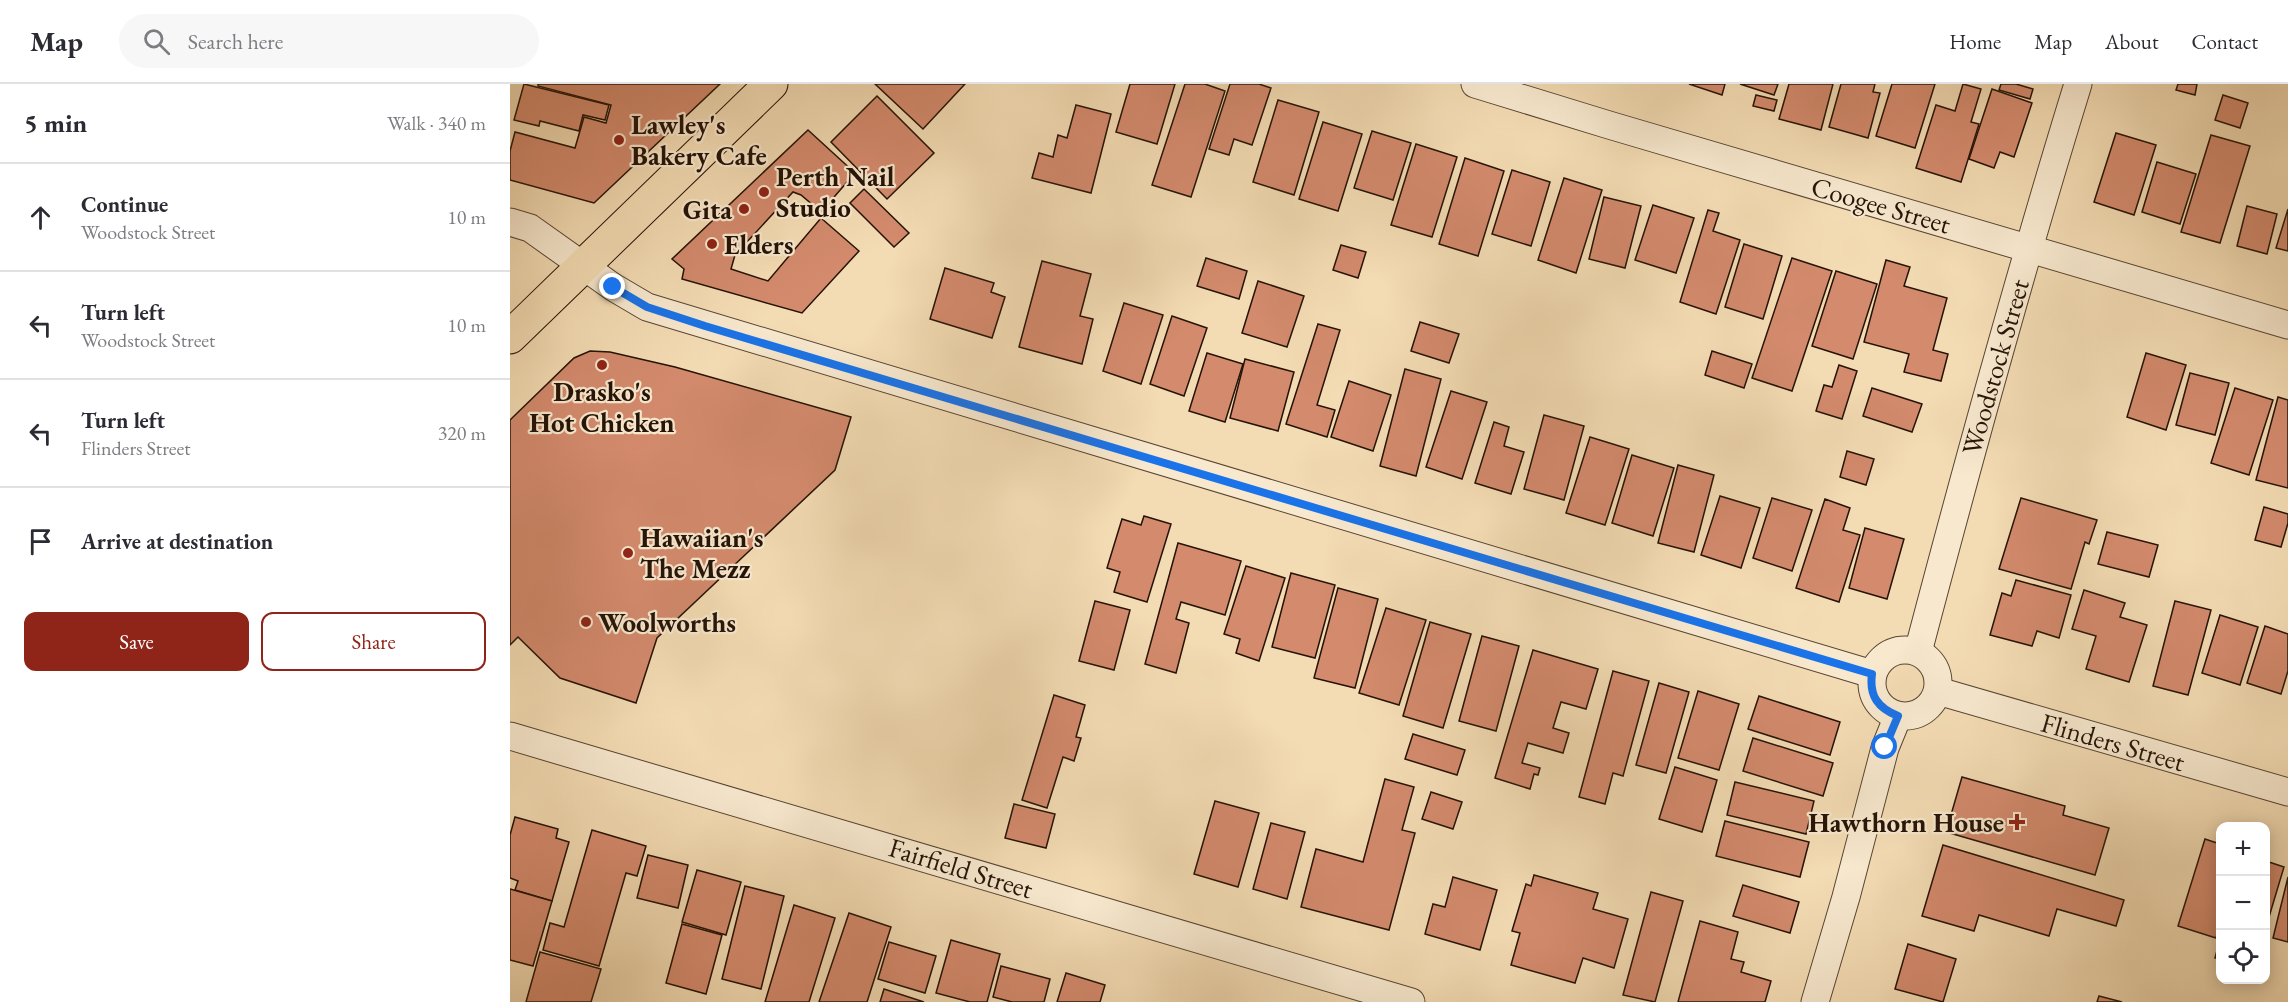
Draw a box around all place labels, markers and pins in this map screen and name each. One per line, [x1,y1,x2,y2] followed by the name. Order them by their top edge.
[631,107,767,173] place label: Lawley's Bakery Cafe
[612,133,626,147] marker: Lawley's Bakery Cafe
[776,159,895,225] place label: Perth Nail Studio
[757,185,771,199] marker: Perth Nail Studio
[683,192,732,227] place label: Gita
[737,202,751,216] marker: Gita
[724,227,793,262] place label: Elders
[705,237,719,251] marker: Elders
[595,358,609,372] marker: Drasko's Hot Chicken
[529,374,675,440] place label: Drasko's Hot Chicken
[640,520,763,586] place label: Hawaiian's The Mezz
[621,546,635,560] marker: Hawaiian's The Mezz
[598,605,736,640] place label: Woolworths
[579,615,593,629] marker: Woolworths
[1808,805,2004,840] place label: Hawthorn House
[2008,813,2026,831] marker: Hawthorn House

